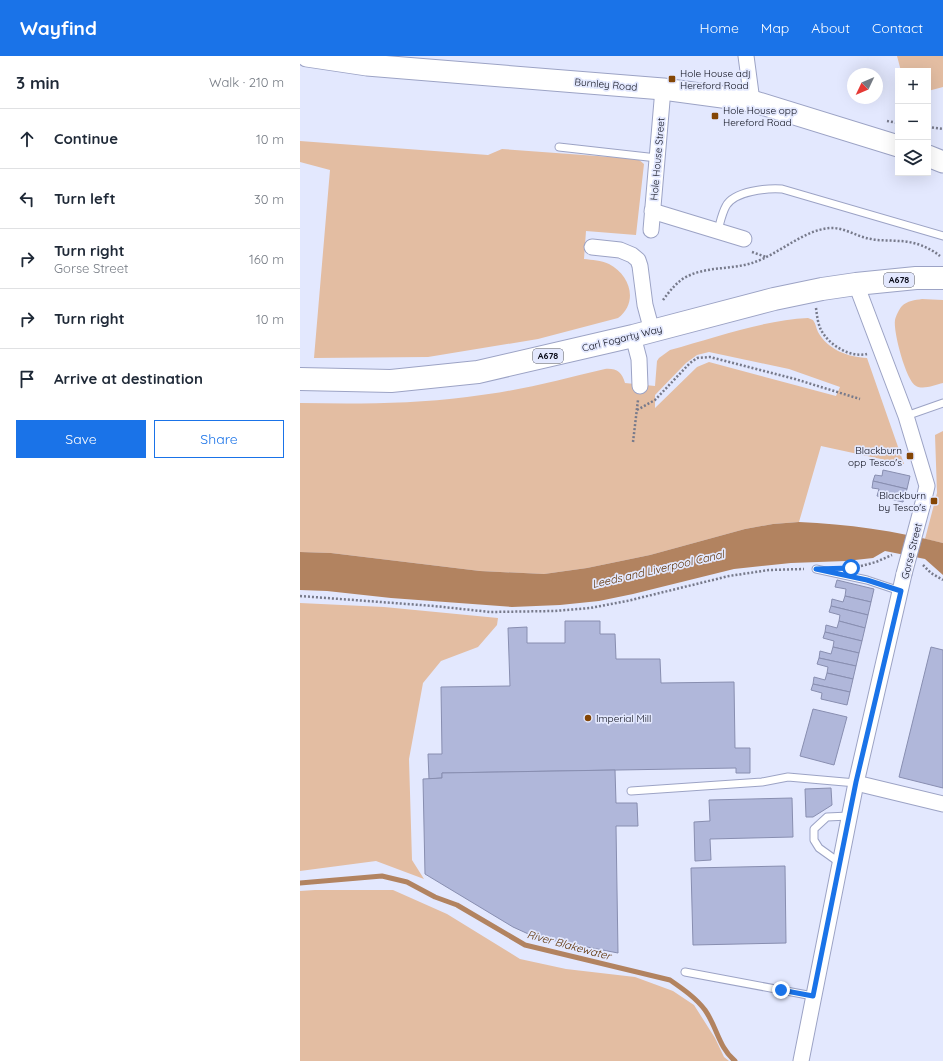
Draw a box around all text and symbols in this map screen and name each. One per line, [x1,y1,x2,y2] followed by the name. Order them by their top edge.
[20,16,97,40] text: Wayfind
[700,19,739,37] text: Home
[761,19,789,37] text: Map
[811,19,850,37] text: About
[872,19,923,37] text: Contact
[680,67,751,92] place label: Hole House adj Hereford Road
[847,68,883,104] north arrow
[895,68,931,176] map controls
[895,68,931,104] button: +
[16,72,60,93] text: 3 min
[209,74,284,90] text: Walk · 210 m
[667,74,677,84] marker: Hole House adj Hereford Road
[574,75,638,94] street label: Burnley Road
[723,104,797,129] place label: Hole House opp Hereford Road
[895,104,931,140] button: −
[710,111,720,121] marker: Hole House opp Hereford Road
[647,116,668,201] street label: Hole House Street
[16,128,38,150] icon: ahead
[54,129,118,148] text: Continue
[256,131,284,147] text: 10 m
[895,140,931,176] button: layers
[16,188,38,210] icon: left
[54,189,116,208] text: Turn left
[254,191,284,207] text: 30 m
[54,241,125,260] text: Turn right
[16,248,38,270] icon: right
[249,251,284,267] text: 160 m
[54,260,128,276] text: Gorse Street
[884,273,914,287] road number: A678
[16,308,38,330] icon: right
[54,309,125,328] text: Turn right
[256,311,284,327] text: 10 m
[581,322,664,355] street label: Carl Fogarty Way
[533,349,563,363] road number: A678
[16,368,38,390] icon: arrive
[54,369,203,388] text: Arrive at destination
[16,420,146,458] button: Save
[154,420,284,458] button: Share
[848,444,902,469] place label: Blackburn opp Tesco's
[905,451,915,461] marker: Blackburn opp Tesco's
[879,489,926,514] place label: Blackburn by Tesco's
[929,496,939,506] marker: Blackburn by Tesco's
[898,521,925,580] street label: Gorse Street
[591,547,727,591] water label: Leeds and Liverpool Canal
[842,559,860,577] route start
[596,712,651,725] place label: Imperial Mill
[583,713,593,723] marker: Imperial Mill
[526,927,614,963] water label: River Blakewater
[772,981,790,999] route end

